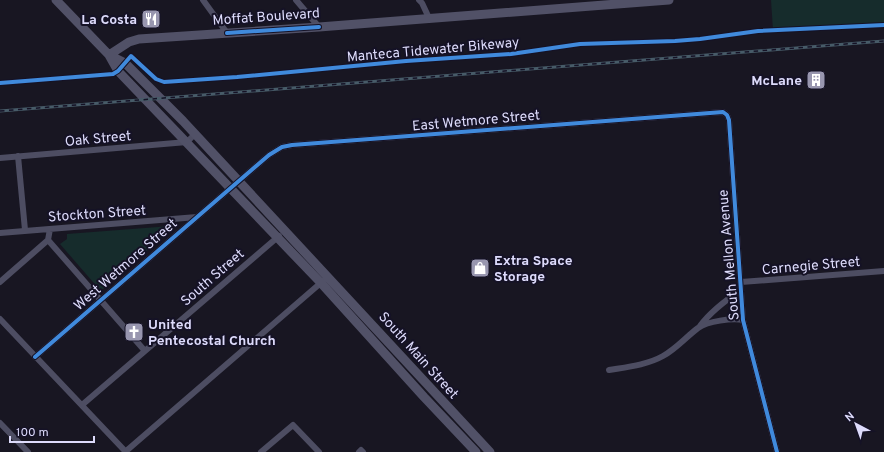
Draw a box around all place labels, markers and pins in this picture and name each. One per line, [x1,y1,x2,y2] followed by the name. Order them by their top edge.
[140,8,162,30] restaurant icon: La Costa
[81,12,137,29] place label: La Costa
[805,69,827,91] building icon: McLane
[751,73,802,90] place label: McLane
[494,253,573,286] place label: Extra Space Storage
[469,257,491,279] shop icon: Extra Space Storage
[148,317,276,350] place label: United Pentecostal Church
[123,321,145,343] church icon: United Pentecostal Church

